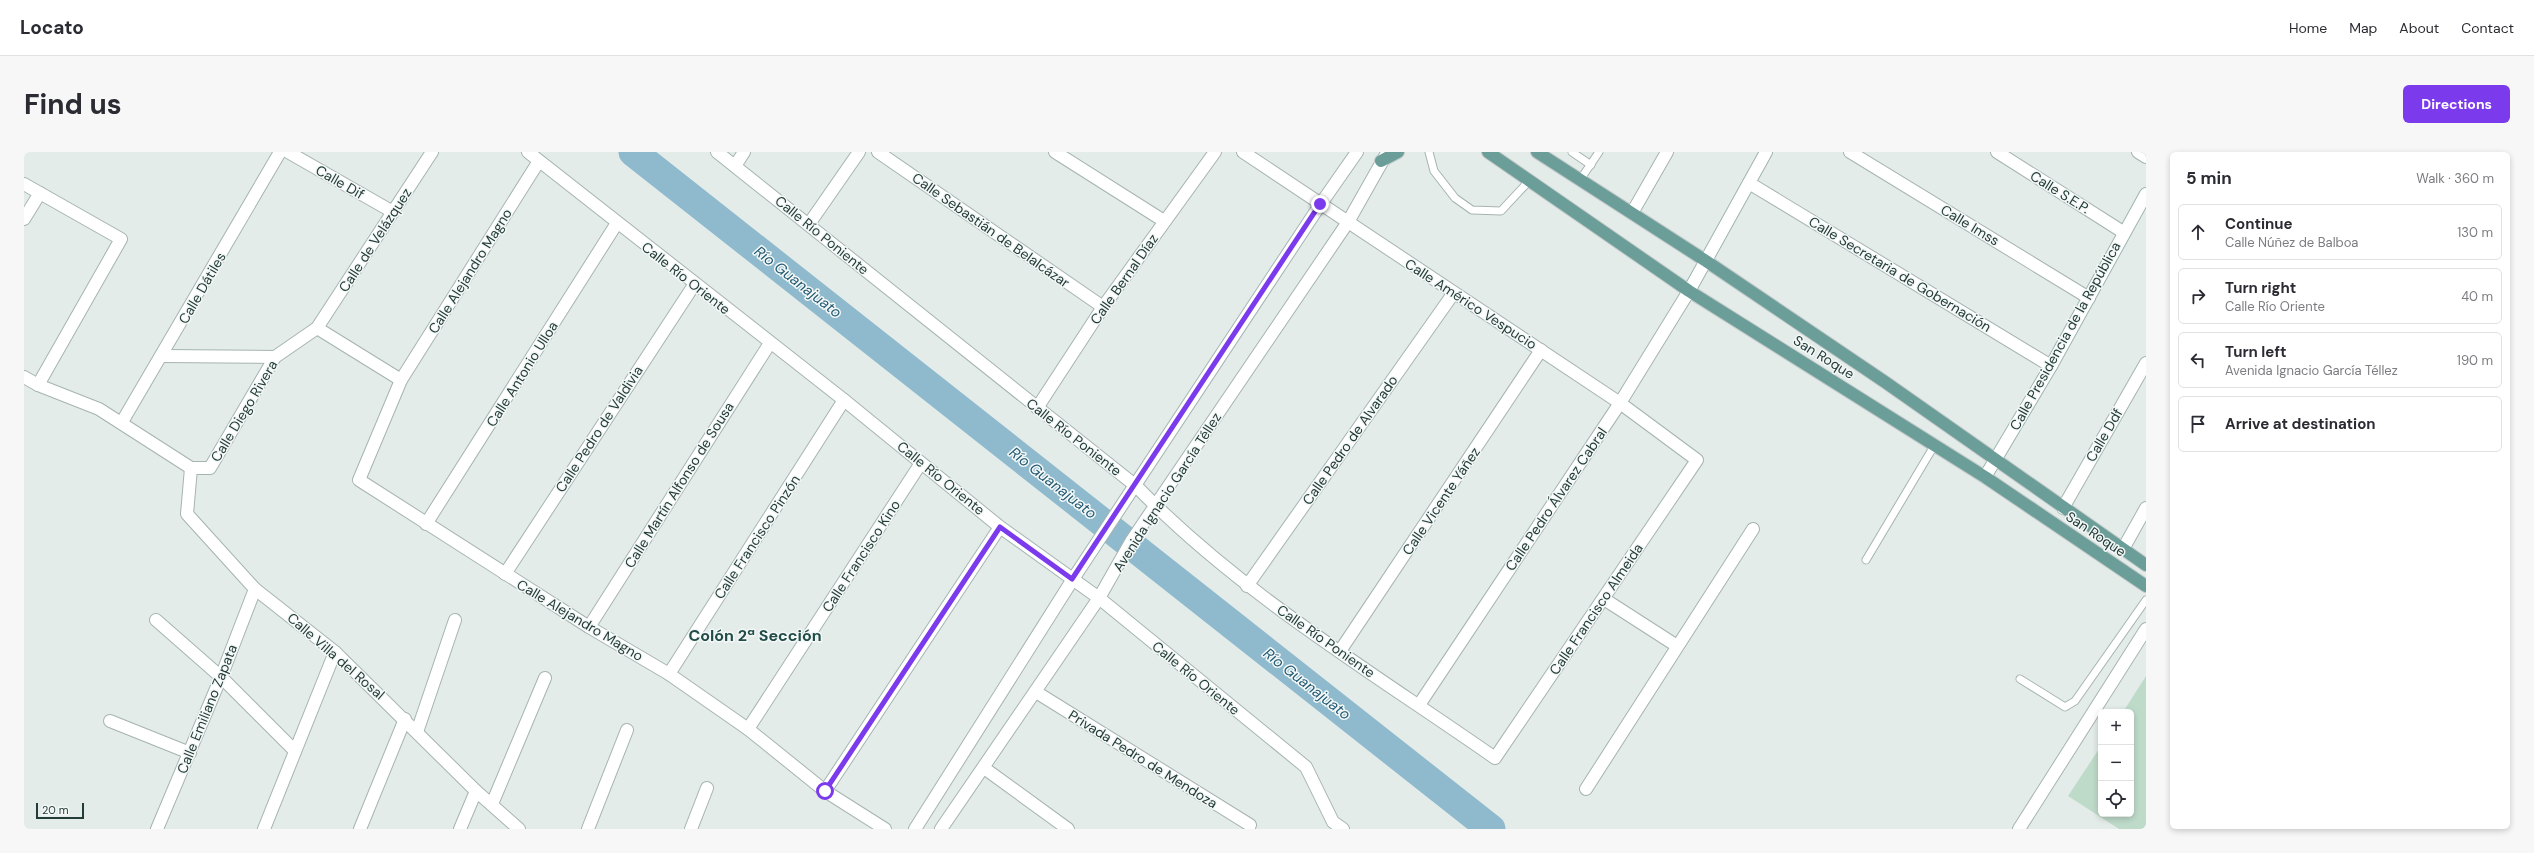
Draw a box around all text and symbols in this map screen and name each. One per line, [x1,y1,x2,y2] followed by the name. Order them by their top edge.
[20,15,84,40] text: Locato
[2289,19,2327,37] text: Home
[2349,19,2377,37] text: Map
[2399,19,2439,37] text: About
[2461,19,2514,37] text: Contact
[2403,85,2510,123] button: Directions
[24,86,122,123] text: Find us
[312,161,368,203] street label: Calle Dif
[2027,167,2093,218] street label: Calle S.E.P.
[2186,167,2232,189] text: 5 min
[909,169,1073,291] street label: Calle Sebastián de Belalcázar
[2416,170,2494,187] text: Walk · 360 m
[335,184,415,296] street label: Calle de Velázquez
[771,192,873,278] street label: Calle Río Poniente
[1311,195,1329,213] route end
[1937,200,2003,250] street label: Calle Imss
[424,205,516,337] street label: Calle Alejandro Magno
[1805,212,1995,336] street label: Calle Secretaria de Gobernación
[2225,214,2293,234] text: Continue
[2187,221,2209,243] icon: ahead
[2457,224,2493,241] text: 130 m
[1086,230,1162,328] street label: Calle Bernal Díaz
[2225,234,2358,251] text: Calle Núñez de Balboa
[638,238,734,318] street label: Calle Río Oriente
[2006,239,2124,433] street label: Calle Presidencia de la República
[750,242,846,323] water label: Río Guanajuato
[174,249,230,327] street label: Calle Dátiles
[1402,255,1540,353] street label: Calle Américo Vespucio
[2225,278,2296,298] text: Turn right
[2187,285,2209,307] icon: right
[2461,288,2493,305] text: 40 m
[2225,298,2325,315] text: Calle Río Oriente
[482,318,562,430] street label: Calle Antonio Ulloa
[1790,331,1858,383] street label: San Roque
[2225,342,2286,362] text: Turn left
[2187,349,2209,371] icon: left
[2457,352,2493,369] text: 190 m
[207,357,281,465] street label: Calle Diego Rivera
[551,362,647,496] street label: Calle Pedro de Valdivia
[2225,362,2398,379] text: Avenida Ignacio García Téllez
[1298,372,1402,508] street label: Calle Pedro de Alvarado
[1023,394,1125,480] street label: Calle Río Poniente
[620,399,738,571] street label: Calle Martín Alfonso de Sousa
[2082,405,2127,465] street label: Calle Ddf
[1109,409,1225,575] street label: Avenida Ignacio García Téllez
[2187,413,2209,435] icon: arrive
[2225,414,2376,434] text: Arrive at destination
[1501,424,1611,574] street label: Calle Pedro Álvarez Cabral
[894,437,989,519] street label: Calle Río Oriente
[1005,443,1101,524] water label: Río Guanajuato
[1398,444,1484,558] street label: Calle Vicente Yáñez
[710,471,804,603] street label: Calle Francisco Pinzón
[818,496,904,616] street label: Calle Francisco Kino
[2063,507,2129,561] street label: San Roque
[1545,540,1647,678] street label: Calle Francisco Almeida
[514,575,646,665] street label: Calle Alejandro Magno
[1273,600,1379,682] street label: Calle Río Poniente
[284,609,388,703] street label: Calle Villa del Rosal
[688,625,822,646] district label: Colón 2ª Sección
[1149,637,1244,719] street label: Calle Río Oriente
[173,642,241,776] street label: Calle Emiliano Zapata
[1259,644,1355,725] water label: Río Guanajuato
[1065,706,1221,812] street label: Privada Pedro de Mendoza
[2098,709,2134,817] map controls
[2098,709,2134,745] button: +
[2098,745,2134,781] button: −
[2098,781,2134,817] button: locate
[816,782,834,800] route start
[36,801,84,820] scale bar
[42,803,68,817] text: 20 m

